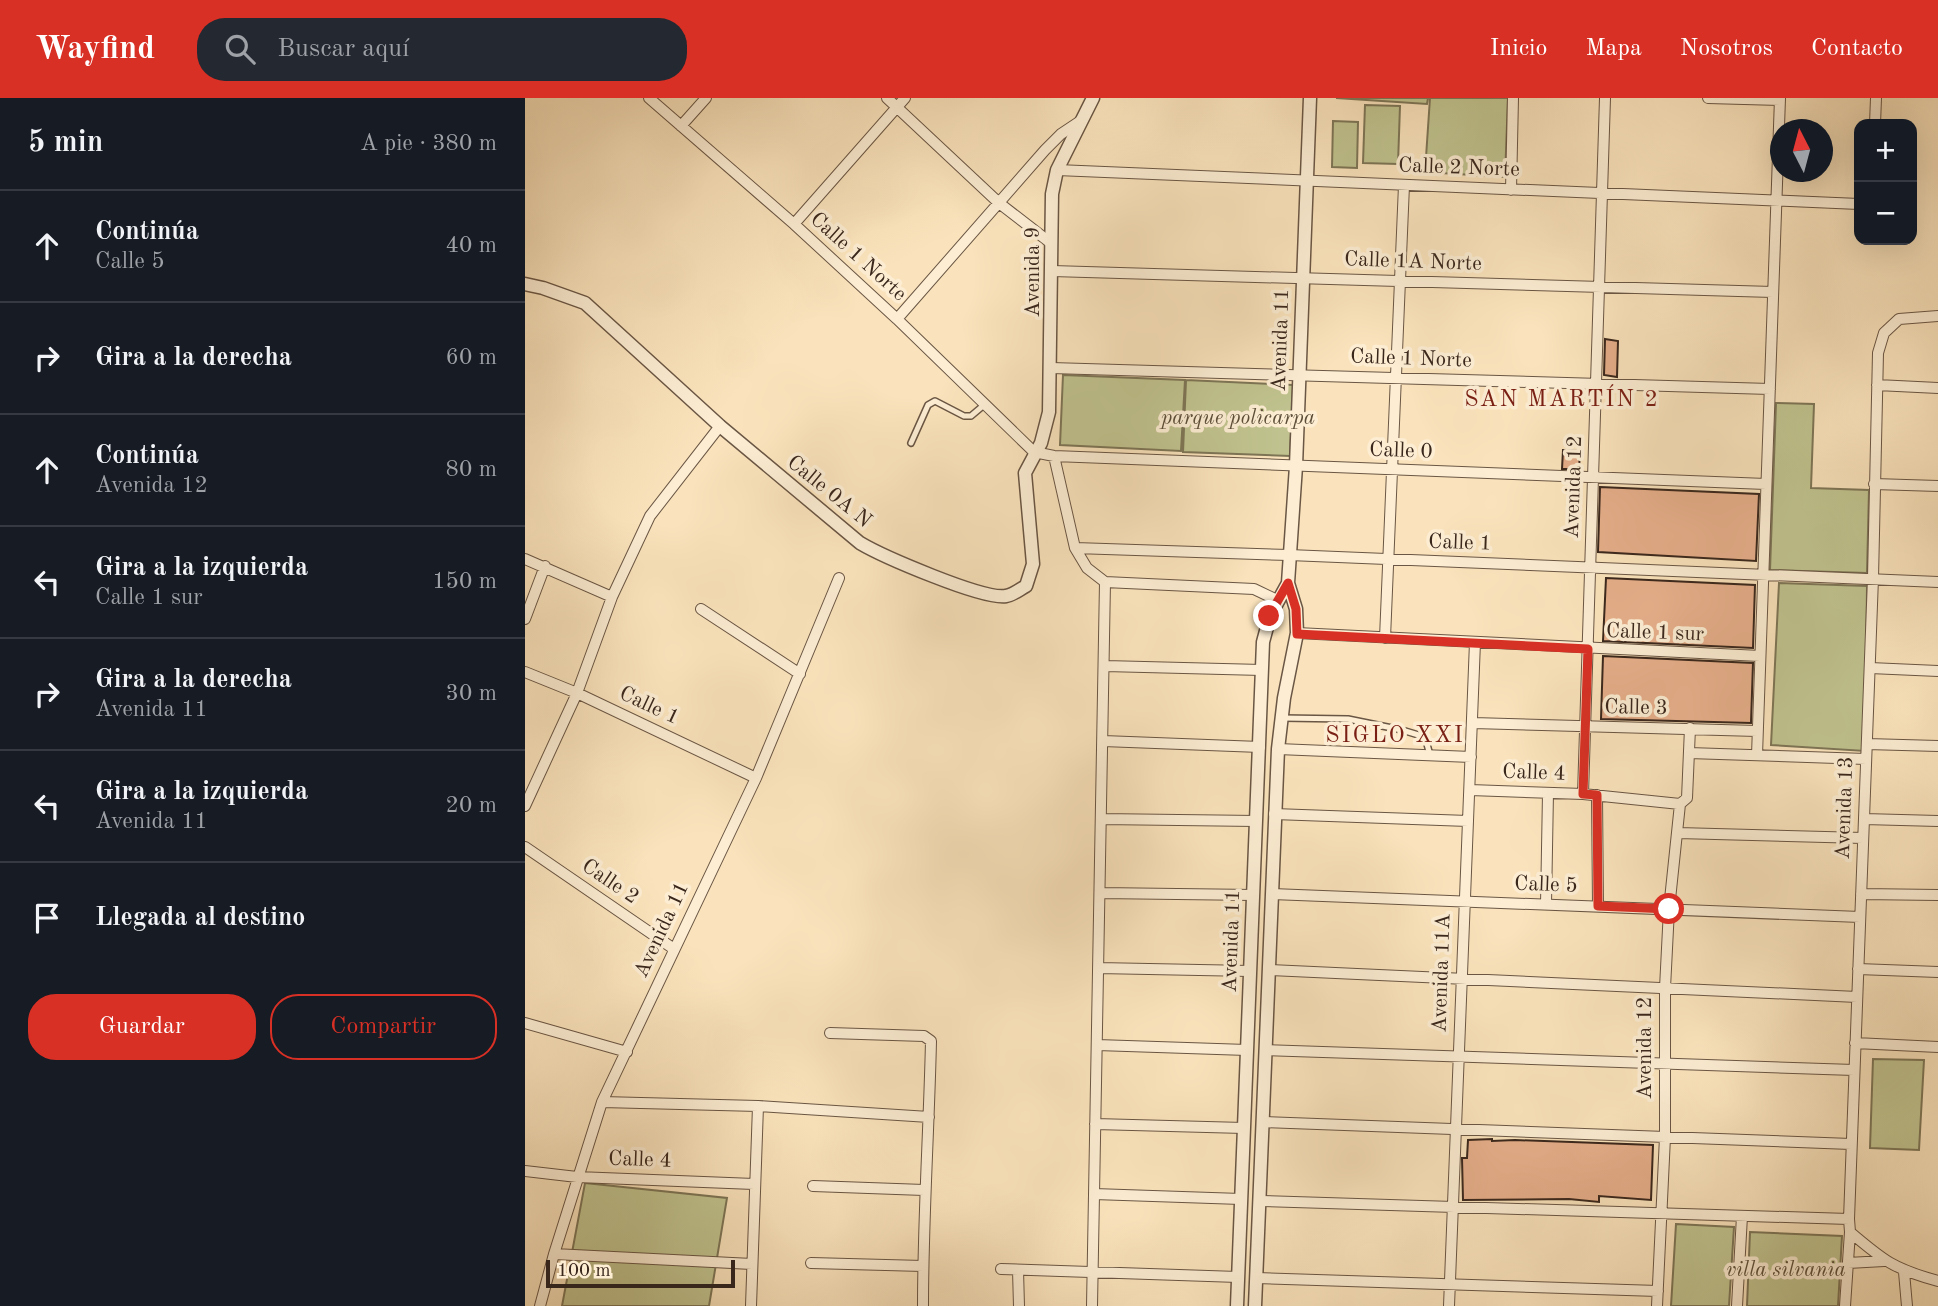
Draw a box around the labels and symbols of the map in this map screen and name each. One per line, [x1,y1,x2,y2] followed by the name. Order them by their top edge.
[1770,119,1833,182] north arrow
[1398,155,1520,181] street label: Calle 2 Norte
[806,209,910,305] street label: Calle 1 Norte
[1023,227,1044,317] street label: Avenida 9
[1344,249,1482,275] street label: Calle 1A Norte
[1269,288,1293,392] street label: Avenida 11
[1350,346,1472,372] street label: Calle 1 Norte
[1464,384,1660,411] district label: SAN MARTÍN 2
[1159,408,1315,429] park label: parque policarpa
[1562,435,1586,539] street label: Avenida 12
[1369,439,1433,463] street label: Calle 0
[783,452,875,532] street label: Calle 0A N
[1428,531,1492,555] street label: Calle 1
[1253,600,1284,631] route end
[1605,621,1705,645] street label: Calle 1 sur
[616,683,682,729] street label: Calle 1
[1604,697,1668,719] street label: Calle 3
[1325,724,1465,747] district label: SIGLO XXI
[1833,756,1857,860] street label: Avenida 13
[1502,761,1566,785] street label: Calle 4
[578,856,642,908] street label: Calle 2
[1514,873,1578,897] street label: Calle 5
[631,879,693,981] street label: Avenida 11
[1220,889,1244,993] street label: Avenida 11
[1653,893,1684,924] route start
[1429,913,1455,1033] street label: Avenida 11A
[1635,996,1656,1100] street label: Avenida 12
[608,1148,672,1172] street label: Calle 4
[546,1257,735,1289] scale bar
[1726,1260,1846,1281] park label: villa silvania

